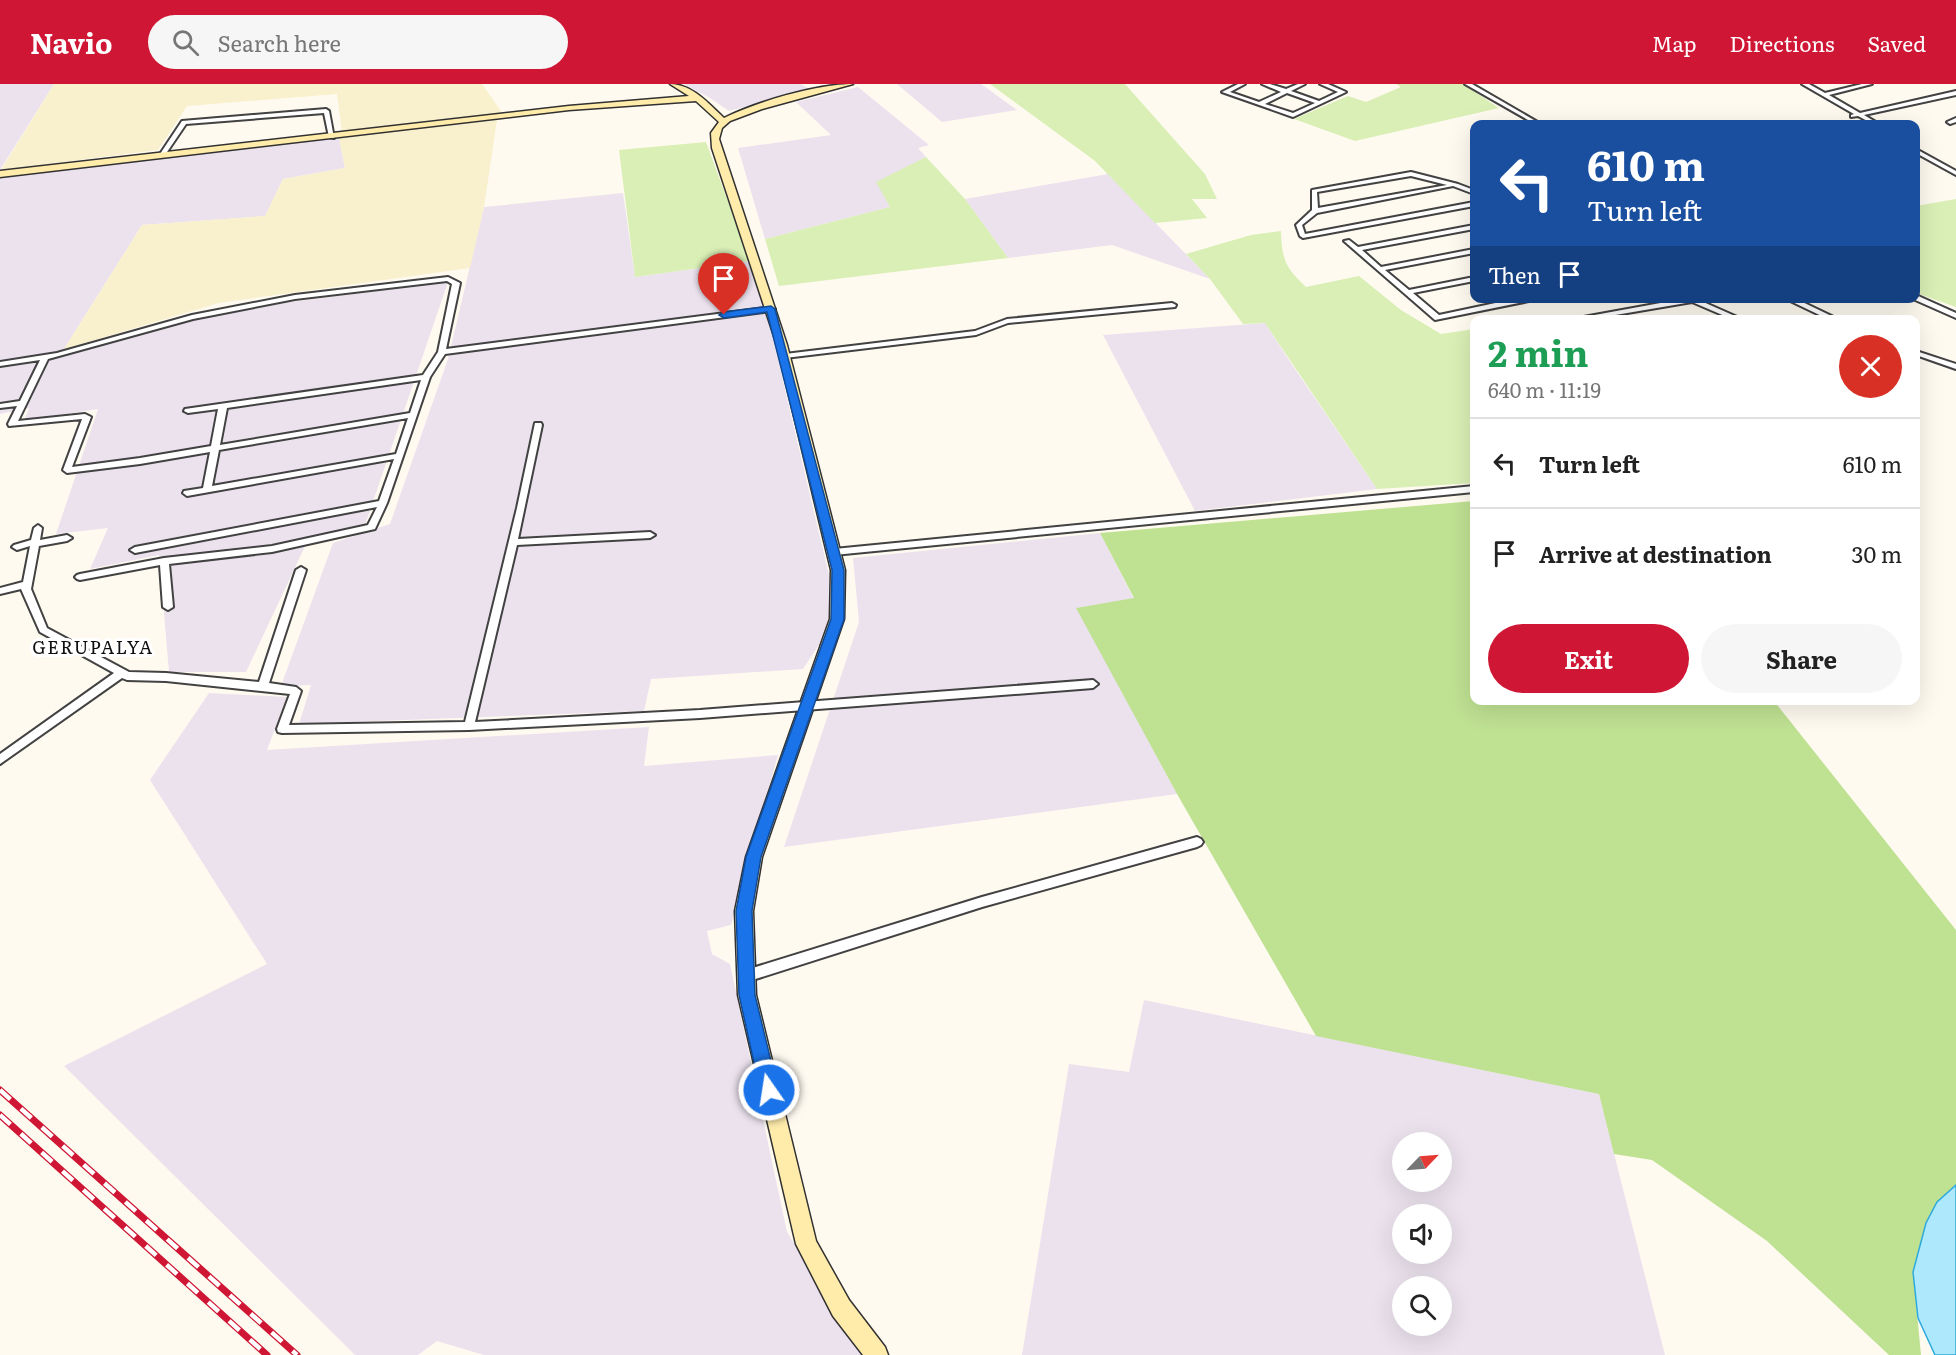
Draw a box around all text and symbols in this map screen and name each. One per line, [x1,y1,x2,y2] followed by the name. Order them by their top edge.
[148,15,568,69] search box
[30,21,112,63] text: Navio
[169,26,202,59] icon: search
[217,26,341,59] text: Search here
[1652,27,1697,58] text: Map
[1730,27,1835,58] text: Directions
[1868,27,1926,58] text: Saved
[1587,132,1705,194] text: 610 m
[1488,144,1566,222] icon: left
[1587,189,1702,229] text: Turn left
[698,253,749,315] pin
[1488,258,1541,291] text: Then
[1553,258,1586,291] icon: arrive
[707,262,740,295] icon: arrive
[1488,325,1589,378] text: 2 min
[1839,335,1902,398] button: close
[1488,374,1601,404] text: 640 m · 11:19
[1488,447,1521,480] icon: left
[1539,447,1640,480] text: Turn left
[1843,447,1902,480] text: 610 m
[1488,537,1521,570] icon: arrive
[1539,537,1772,570] text: Arrive at destination
[1852,537,1902,570] text: 30 m
[1488,624,1689,693] button: Exit
[1701,624,1902,693] button: Share
[32,633,154,660] district label: GERUPALYA
[737,1058,801,1122] position arrow
[1392,1132,1452,1192] north arrow
[1392,1132,1452,1336] map controls
[1392,1204,1452,1264] button: sound
[1392,1276,1452,1336] button: search

